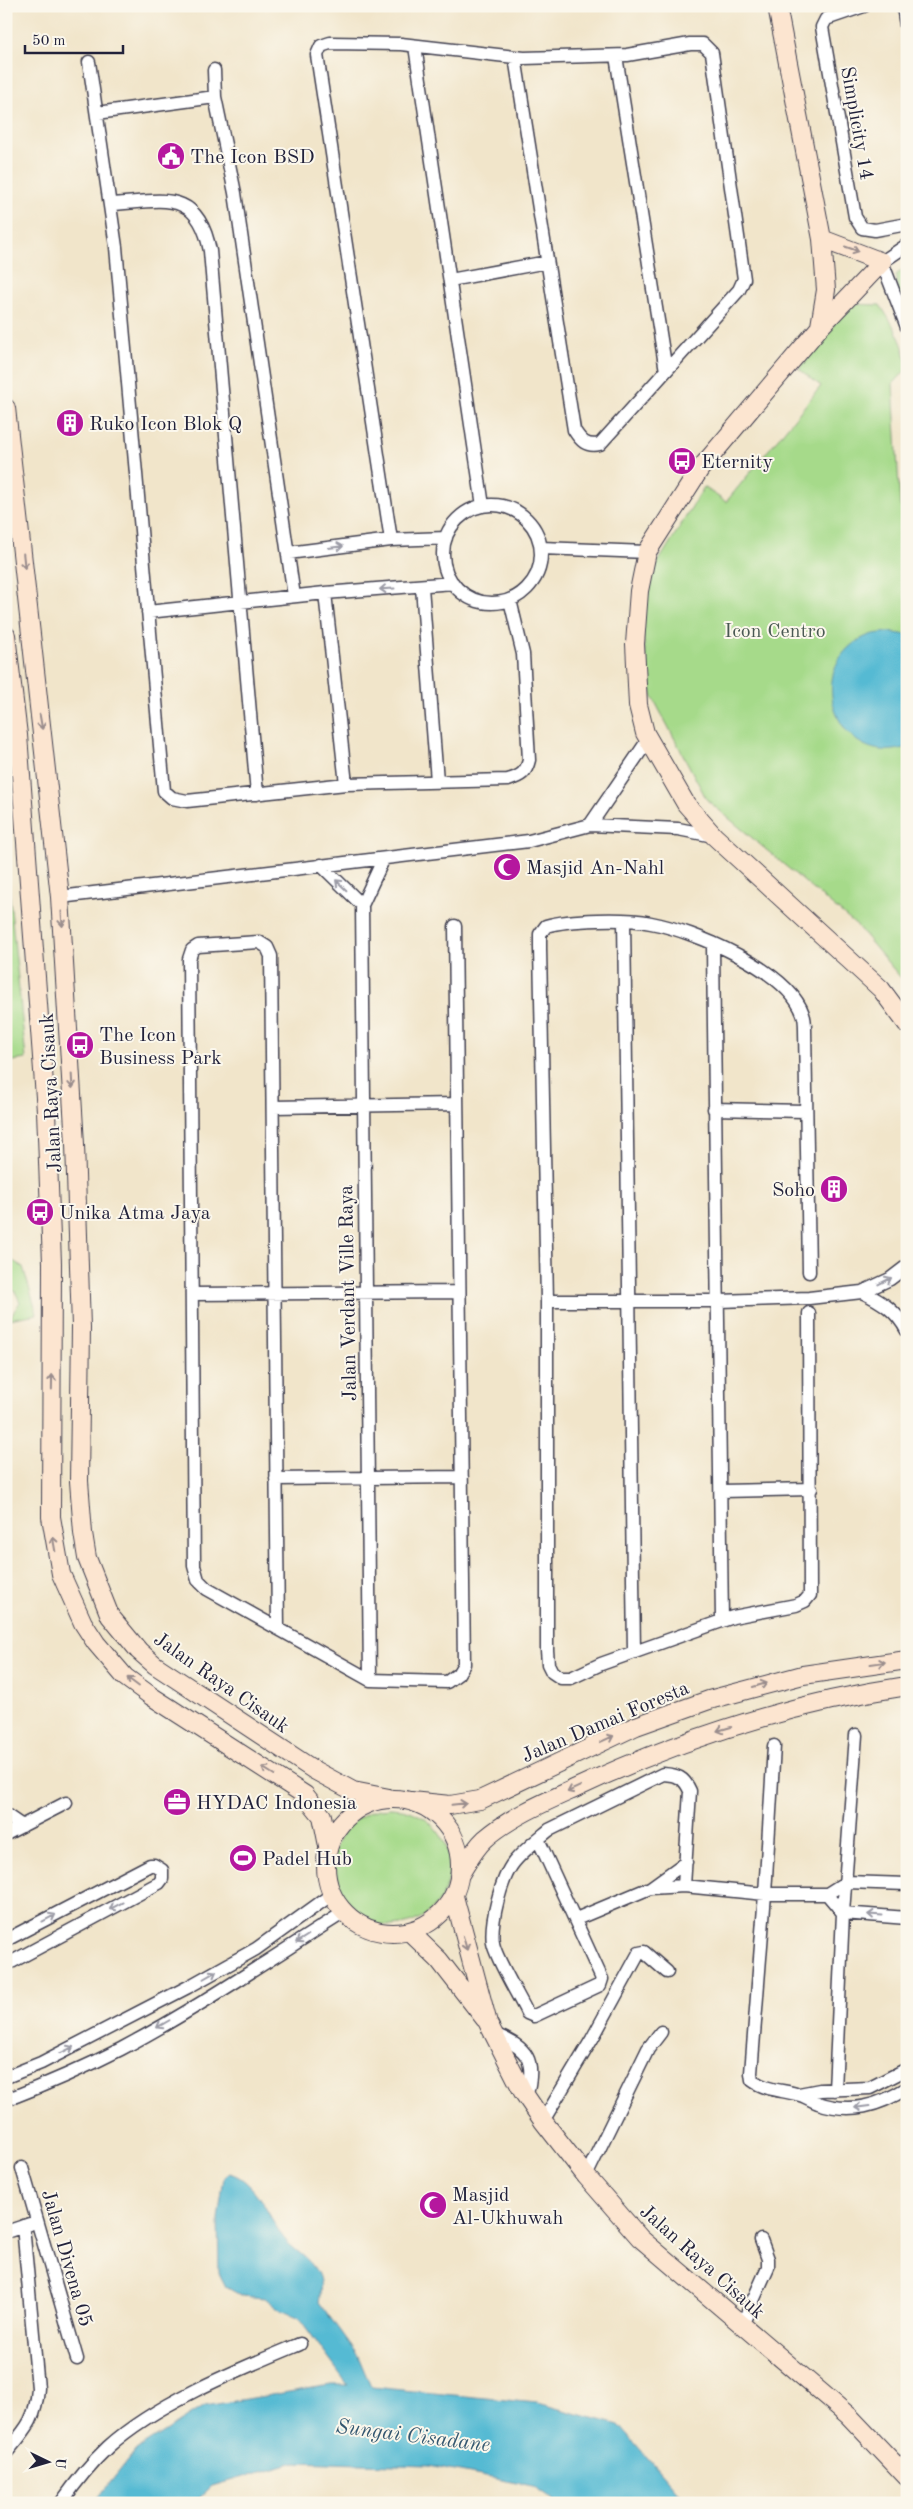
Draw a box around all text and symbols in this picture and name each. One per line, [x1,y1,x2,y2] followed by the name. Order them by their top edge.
[25,22,122,54] scale bar
[32,34,66,49] text: 50 m
[836,65,876,182] street label: Simplicity 14
[156,141,186,171] public building icon: The Icon BSD
[190,148,315,168] place label: The Icon BSD
[844,245,859,254] one-way arrow
[55,408,85,438] building icon: Ruko Icon Blok Q
[89,415,242,435] place label: Ruko Icon Blok Q
[667,446,697,476] bus stop icon: Eternity
[701,453,773,473] place label: Eternity
[328,542,344,552] one-way arrow
[19,553,29,569] one-way arrow
[379,585,395,594] one-way arrow
[724,622,826,642] park label: Icon Centro
[37,714,47,730] one-way arrow
[492,852,522,882] mosque icon: Masjid An-Nahl
[526,859,664,879] place label: Masjid An-Nahl
[335,879,348,891] one-way arrow
[57,910,66,926] one-way arrow
[38,1012,66,1173] street label: Jalan Raya Cisauk
[99,1026,222,1069] place label: The Icon Business Park
[65,1030,95,1060] bus stop icon: The Icon Business Park
[67,1073,76,1089] one-way arrow
[819,1174,849,1204] building icon: Soho
[772,1181,815,1201] place label: Soho
[337,1185,361,1401] street label: Jalan Verdant Ville Raya
[25,1197,55,1227] bus stop icon: Unika Atma Jaya
[59,1204,211,1224] place label: Unika Atma Jaya
[877,1276,892,1285] one-way arrow
[47,1374,57,1390] one-way arrow
[49,1536,59,1552] one-way arrow
[150,1630,292,1738] street label: Jalan Raya Cisauk
[870,1658,886,1668] one-way arrow
[126,1677,140,1688] one-way arrow
[519,1679,692,1767] street label: Jalan Damai Foresta
[752,1679,768,1689] one-way arrow
[717,1725,733,1735] one-way arrow
[599,1734,614,1743] one-way arrow
[262,1766,276,1776] one-way arrow
[566,1784,581,1794] one-way arrow
[162,1787,192,1817] office icon: HYDAC Indonesia
[196,1794,357,1814] place label: HYDAC Indonesia
[451,1800,467,1809] one-way arrow
[228,1843,258,1873] sports icon: Padel Hub
[262,1850,352,1870] place label: Padel Hub
[109,1902,124,1911] one-way arrow
[867,1911,883,1920] one-way arrow
[42,1913,57,1923] one-way arrow
[295,1934,309,1944] one-way arrow
[461,1935,471,1951] one-way arrow
[203,1969,217,1979] one-way arrow
[156,2019,171,2029] one-way arrow
[59,2045,74,2055] one-way arrow
[855,2102,871,2112] one-way arrow
[452,2186,563,2229] place label: Masjid Al-Ukhuwah
[37,2188,95,2329] street label: Jalan Divena 05
[418,2190,448,2220] mosque icon: Masjid Al-Ukhuwah
[635,2201,768,2323] street label: Jalan Raya Cisauk
[334,2417,491,2456] water label: Sungai Cisadane
[22,2436,72,2486] north arrow
[52,2457,67,2469] text: U

